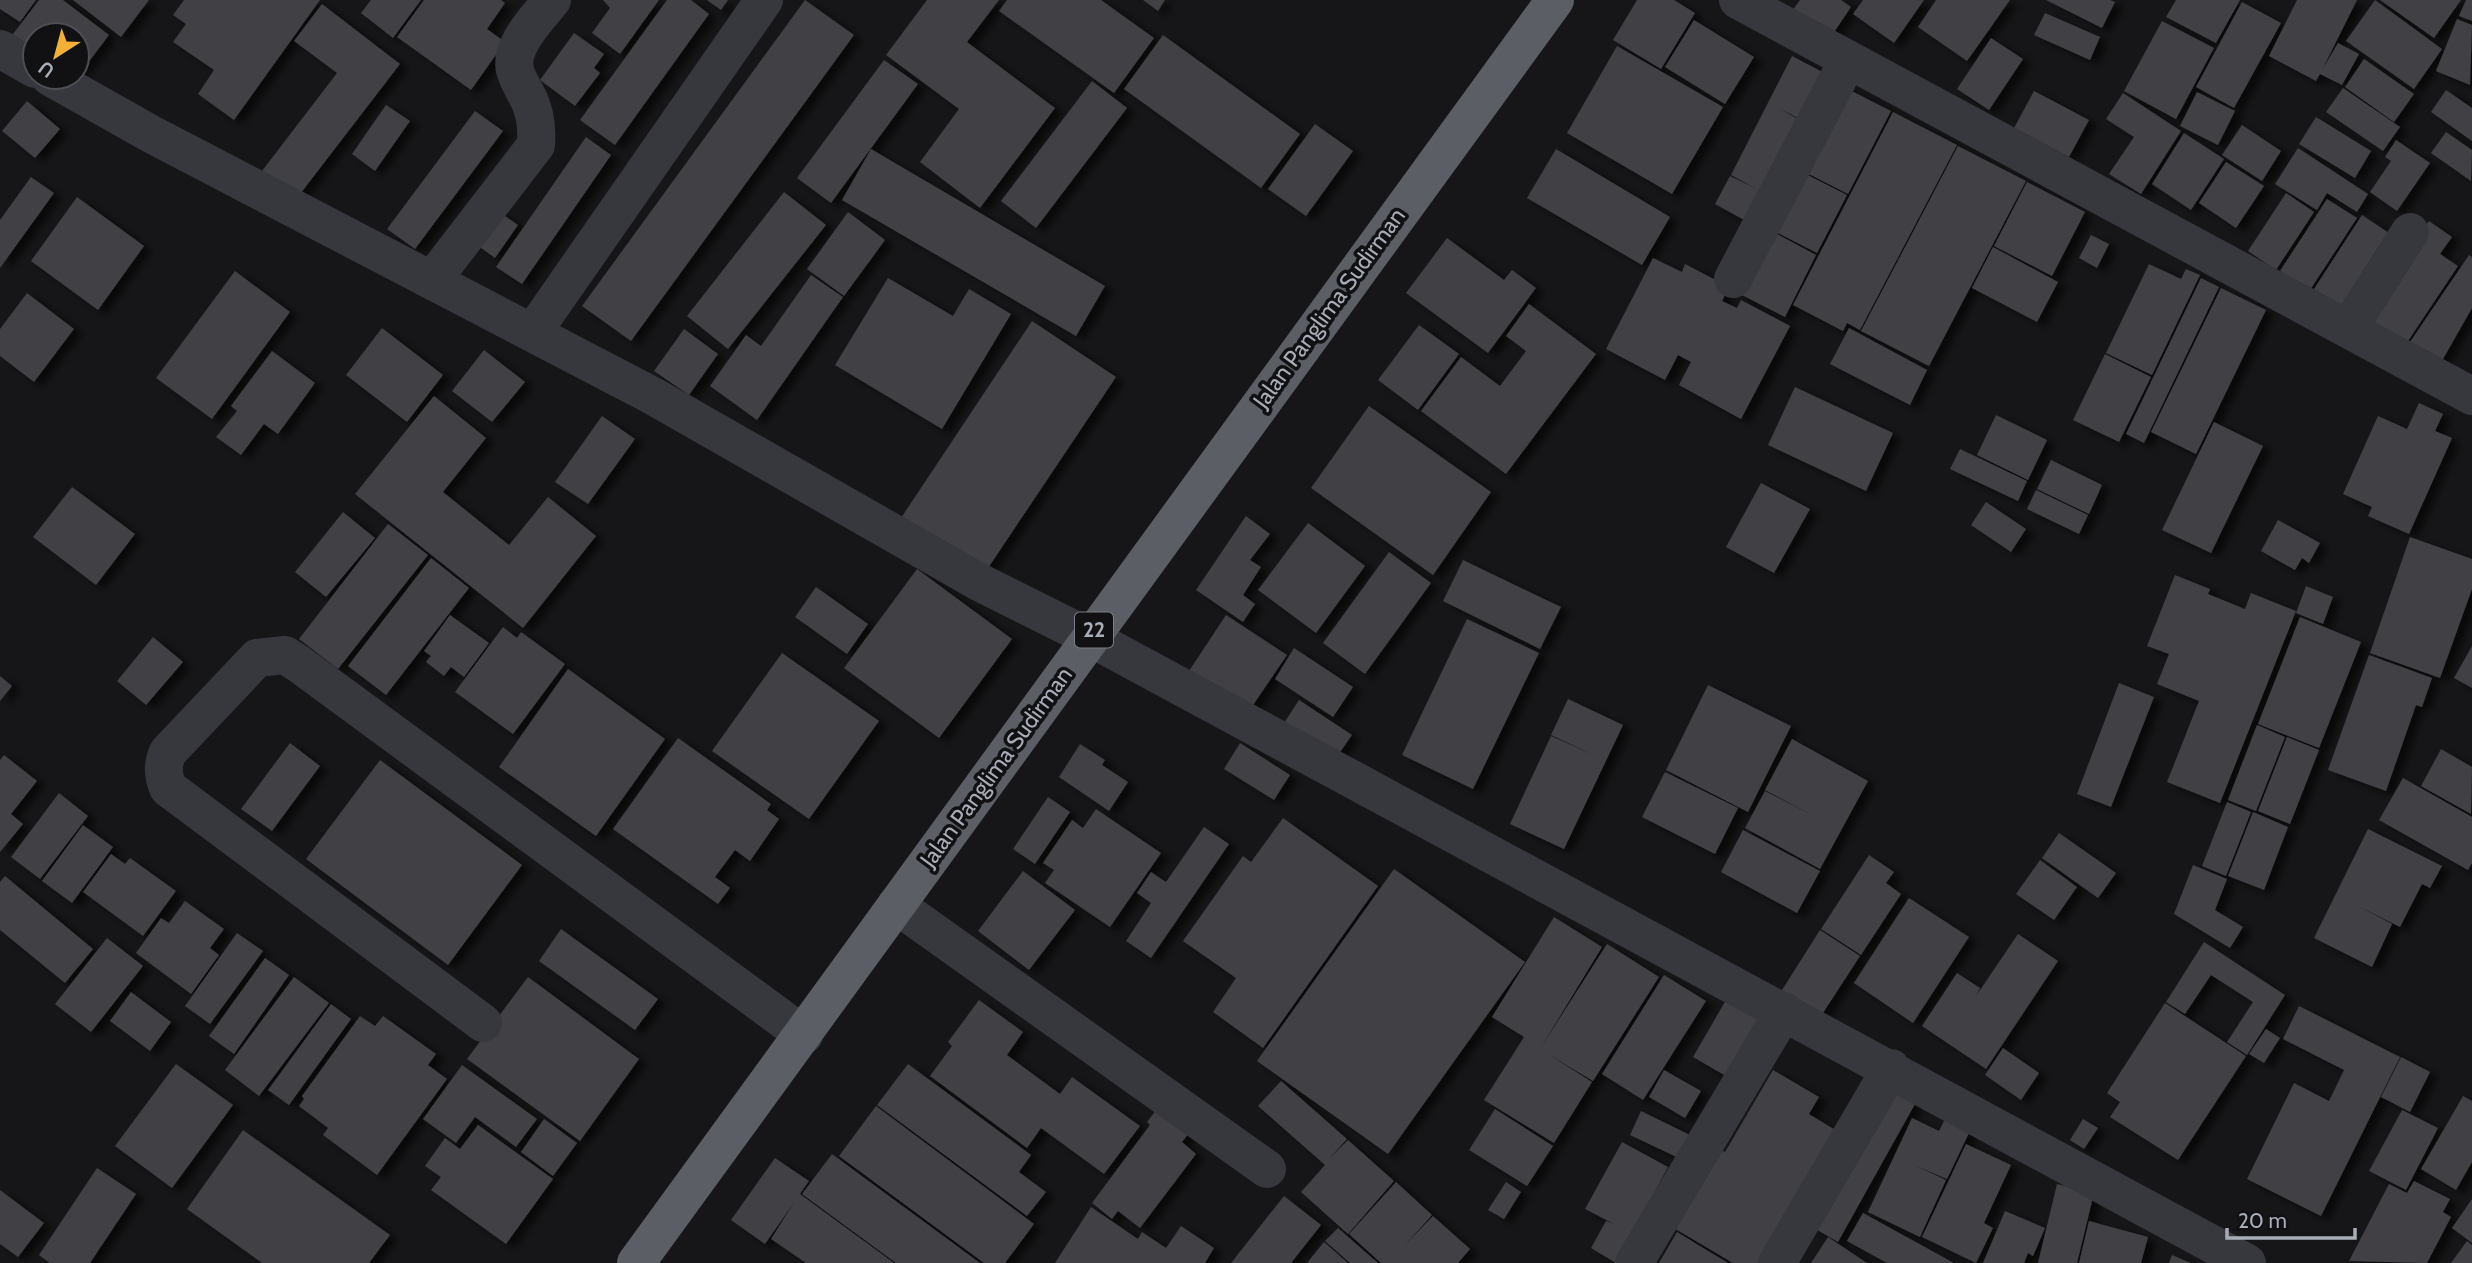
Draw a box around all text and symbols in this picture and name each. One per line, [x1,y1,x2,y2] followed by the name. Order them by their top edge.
[21,21,91,91] north arrow
[34,56,59,83] text: U
[1246,203,1411,414] street label: Jalan Panglima Sudirman
[1075,612,1113,648] road number: 22
[913,662,1078,873] street label: Jalan Panglima Sudirman
[2227,1196,2355,1240] scale bar
[2238,1208,2287,1233] text: 20 m

